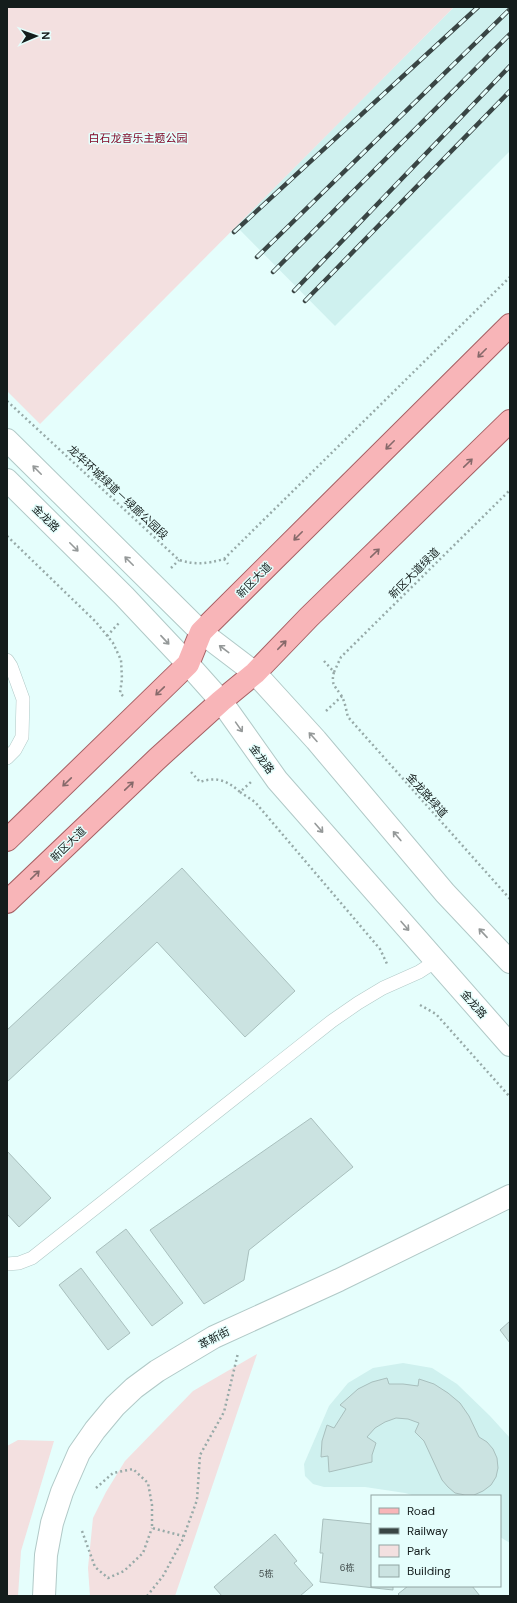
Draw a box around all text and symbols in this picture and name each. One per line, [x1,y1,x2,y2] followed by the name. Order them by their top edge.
[16,16,56,56] north arrow
[39,31,53,40] text: N
[89,131,188,145] park label: 白石龙音乐主题公园
[477,348,487,358] one-way arrow
[385,440,395,449] one-way arrow
[65,442,171,542] street label: 龙华环城绿道－绿廊公园段
[463,458,473,467] one-way arrow
[32,465,42,474] one-way arrow
[29,501,63,535] street label: 金龙路
[293,531,303,541] one-way arrow
[69,542,79,552] one-way arrow
[386,545,442,601] street label: 新区大道绿道
[370,548,380,558] one-way arrow
[124,556,134,566] one-way arrow
[233,559,275,601] street label: 新区大道
[161,635,170,645] one-way arrow
[278,640,287,650] one-way arrow
[219,645,230,654] one-way arrow
[155,686,165,696] one-way arrow
[235,721,243,732] one-way arrow
[308,732,318,742] one-way arrow
[247,742,277,776] street label: 金龙路
[403,770,451,820] street label: 金龙路绿道
[62,777,72,786] one-way arrow
[124,781,134,790] one-way arrow
[315,823,324,834] one-way arrow
[47,824,89,864] street label: 新区大道
[392,831,402,841] one-way arrow
[30,870,40,880] one-way arrow
[401,921,410,931] one-way arrow
[478,928,488,938] one-way arrow
[458,987,490,1021] street label: 金龙路
[196,1324,232,1352] street label: 革新街
[371,1495,501,1587] legend
[407,1503,435,1519] text: Road
[407,1523,448,1539] text: Railway
[407,1543,431,1559] text: Park
[340,1562,354,1574] house number: 6栋
[407,1563,451,1579] text: Building
[259,1568,273,1580] house number: 5栋

